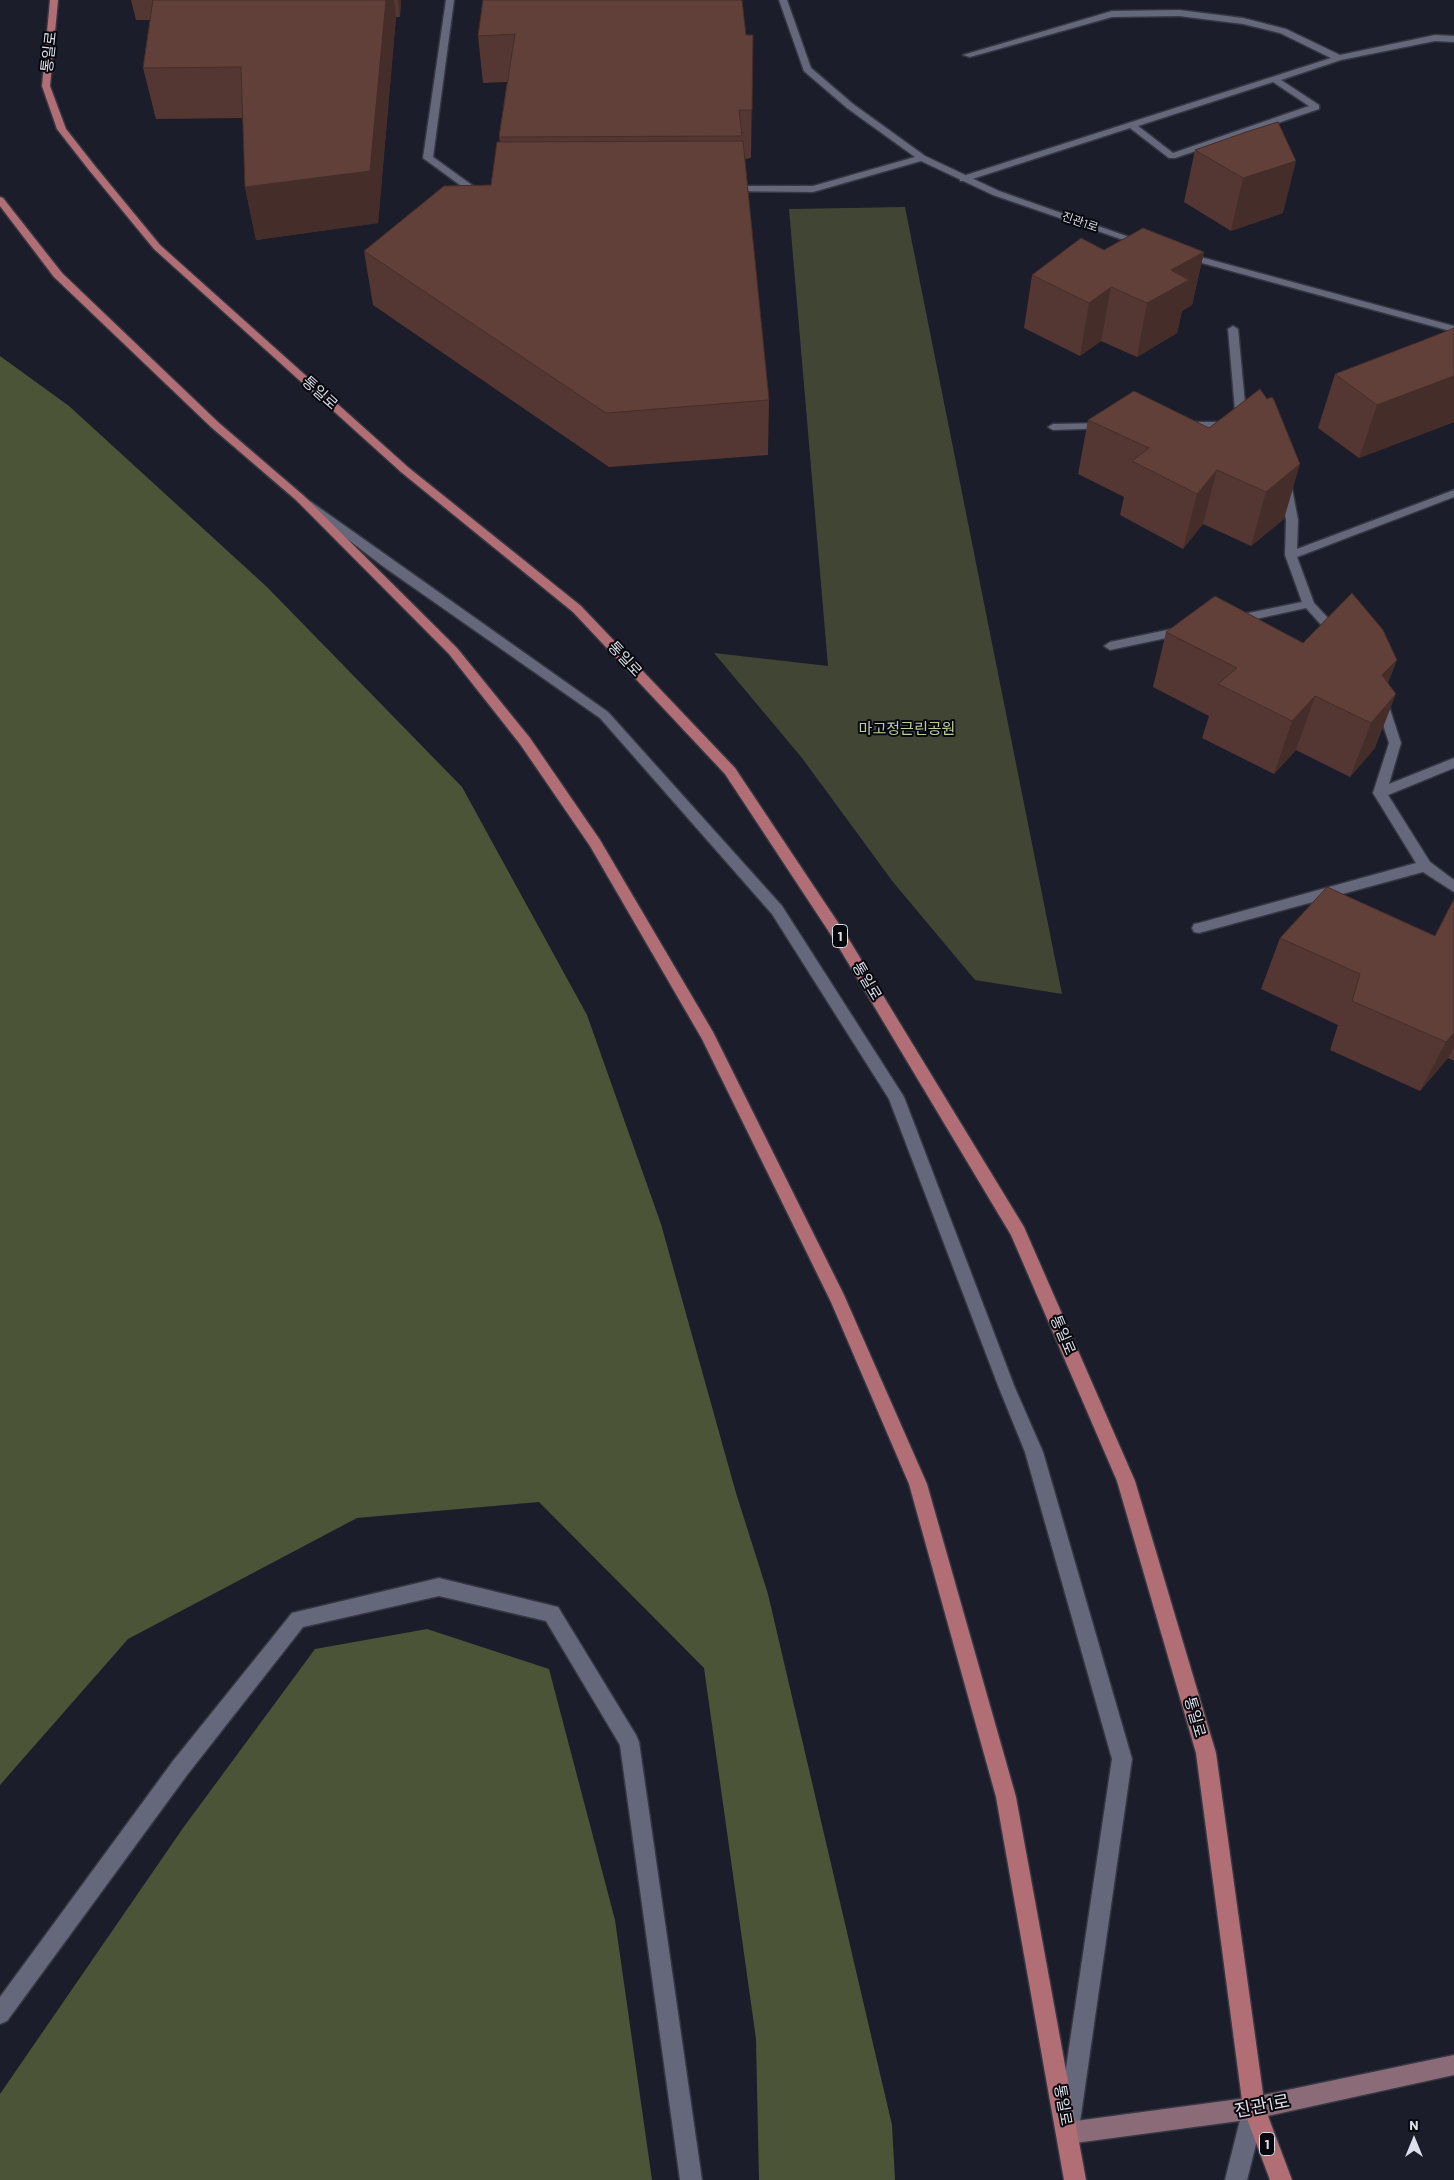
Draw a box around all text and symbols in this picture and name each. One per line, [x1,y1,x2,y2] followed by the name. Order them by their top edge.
[38,30,60,74] street label: 통일로
[1060,209,1100,235] street label: 진관1로
[299,372,341,414] street label: 통일로
[604,638,646,680] street label: 통일로
[859,720,955,738] park label: 마고정근린공원
[832,924,848,948] road number: 1
[849,959,885,1003] street label: 통일로
[1047,1312,1079,1358] street label: 통일로
[1181,1695,1209,1739] street label: 통일로
[1051,2083,1075,2127] street label: 통일로
[1232,2090,1292,2122] street label: 진관1로
[1389,2115,1439,2165] north arrow
[1409,2116,1419,2133] text: N
[1260,2132,1274,2156] road number: 1

